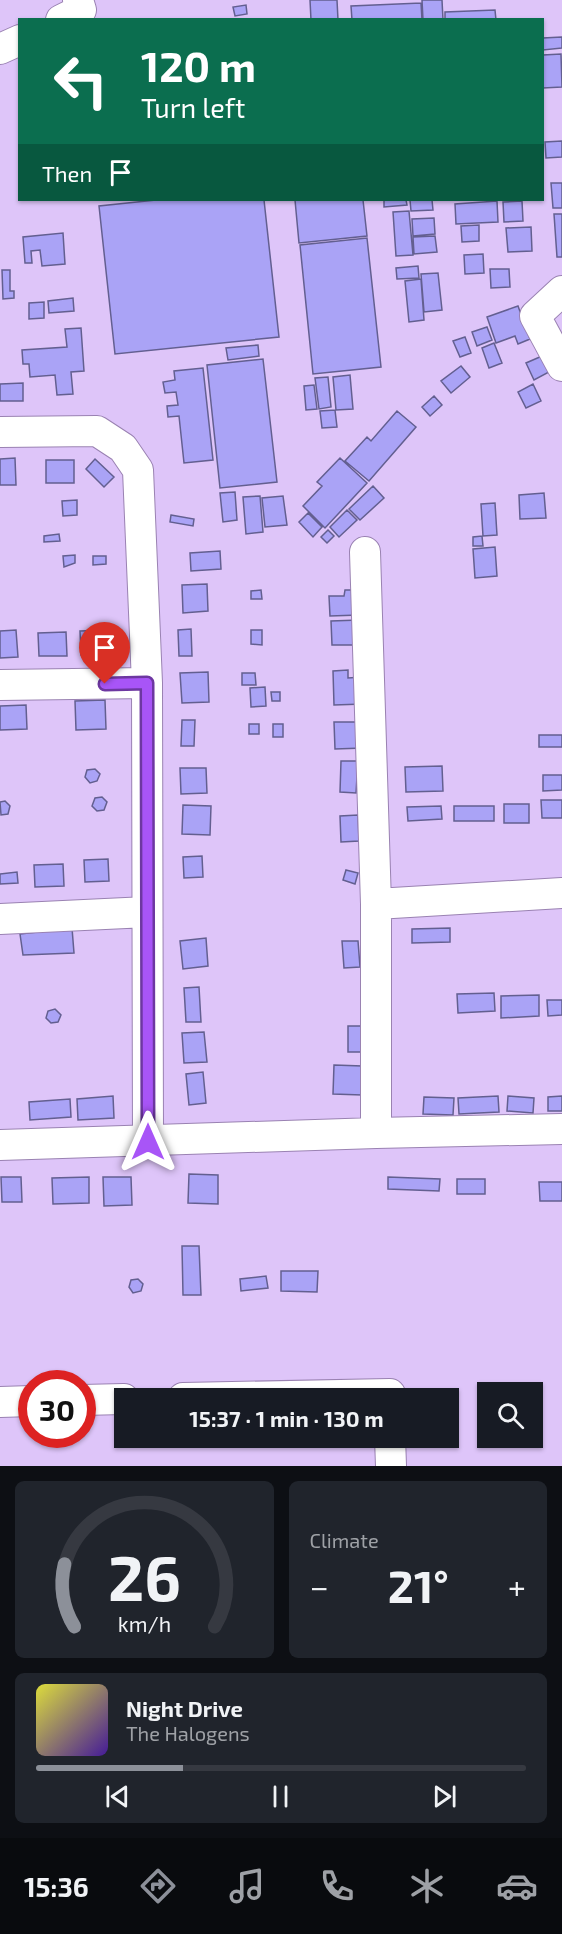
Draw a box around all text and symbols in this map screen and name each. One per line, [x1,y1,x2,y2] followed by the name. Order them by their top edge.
[141,40,256,90] text: 120 m
[42,42,120,120] icon: left
[141,91,245,123] text: Turn left
[104,156,137,189] icon: arrive
[42,160,92,186] text: Then
[79,622,130,684] pin
[88,631,121,664] icon: arrive
[116,1110,180,1174] position arrow
[18,1370,96,1448] speed limit sign: 30
[477,1382,543,1448] map controls
[477,1382,543,1448] button: search
[189,1405,384,1431] text: 15:37 · 1 min · 130 m
[310,1528,379,1552] text: Climate
[108,1539,181,1614] text: 26
[388,1558,449,1612] text: 21°
[310,1566,329,1606] text: −
[508,1566,526,1606] text: +
[118,1611,171,1636] text: km/h
[126,1695,243,1721] text: Night Drive
[126,1721,250,1745] text: The Halogens
[101,1780,134,1813] icon: previous
[264,1780,297,1813] icon: pause
[428,1780,461,1813] icon: next
[137,1865,179,1907] icon: directions
[226,1865,268,1907] icon: music
[316,1865,358,1907] icon: phone
[406,1865,448,1907] icon: climate
[496,1865,538,1907] icon: car
[24,1870,89,1902] text: 15:36

